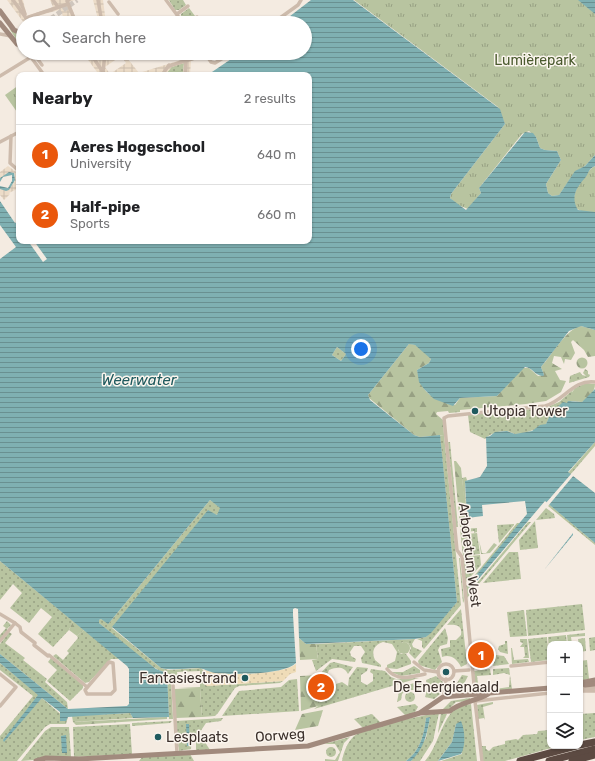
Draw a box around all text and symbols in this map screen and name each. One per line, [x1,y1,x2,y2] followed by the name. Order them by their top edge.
[16,16,312,60] search box
[30,27,52,49] icon: search
[62,29,146,47] text: Search here
[494,52,576,69] park label: Lumièrepark
[32,88,93,108] text: Nearby
[244,91,296,106] text: 2 results
[70,138,205,156] text: Aeres Hogeschool
[42,147,48,162] text: 1
[257,147,296,162] text: 640 m
[70,156,131,171] text: University
[70,198,140,216] text: Half-pipe
[41,207,49,222] text: 2
[257,207,296,222] text: 660 m
[70,216,110,231] text: Sports
[351,339,371,359] your location
[102,371,178,389] water label: Weerwater
[483,403,568,420] place label: Utopia Tower
[470,406,480,416] marker: Utopia Tower
[455,502,484,609] street label: Arboretum West
[468,640,494,670] pin: 1
[547,641,583,749] map controls
[547,641,583,677] button: +
[441,667,451,677] marker: De Energienaald
[139,670,237,687] place label: Fantasiestrand
[308,672,334,702] pin: 2
[240,673,250,683] marker: Fantasiestrand
[547,677,583,713] button: −
[393,679,499,696] place label: De Energienaald
[547,713,583,749] button: layers
[254,725,306,746] street label: Oorweg
[166,729,228,746] place label: Lesplaats
[153,732,163,742] marker: Lesplaats

